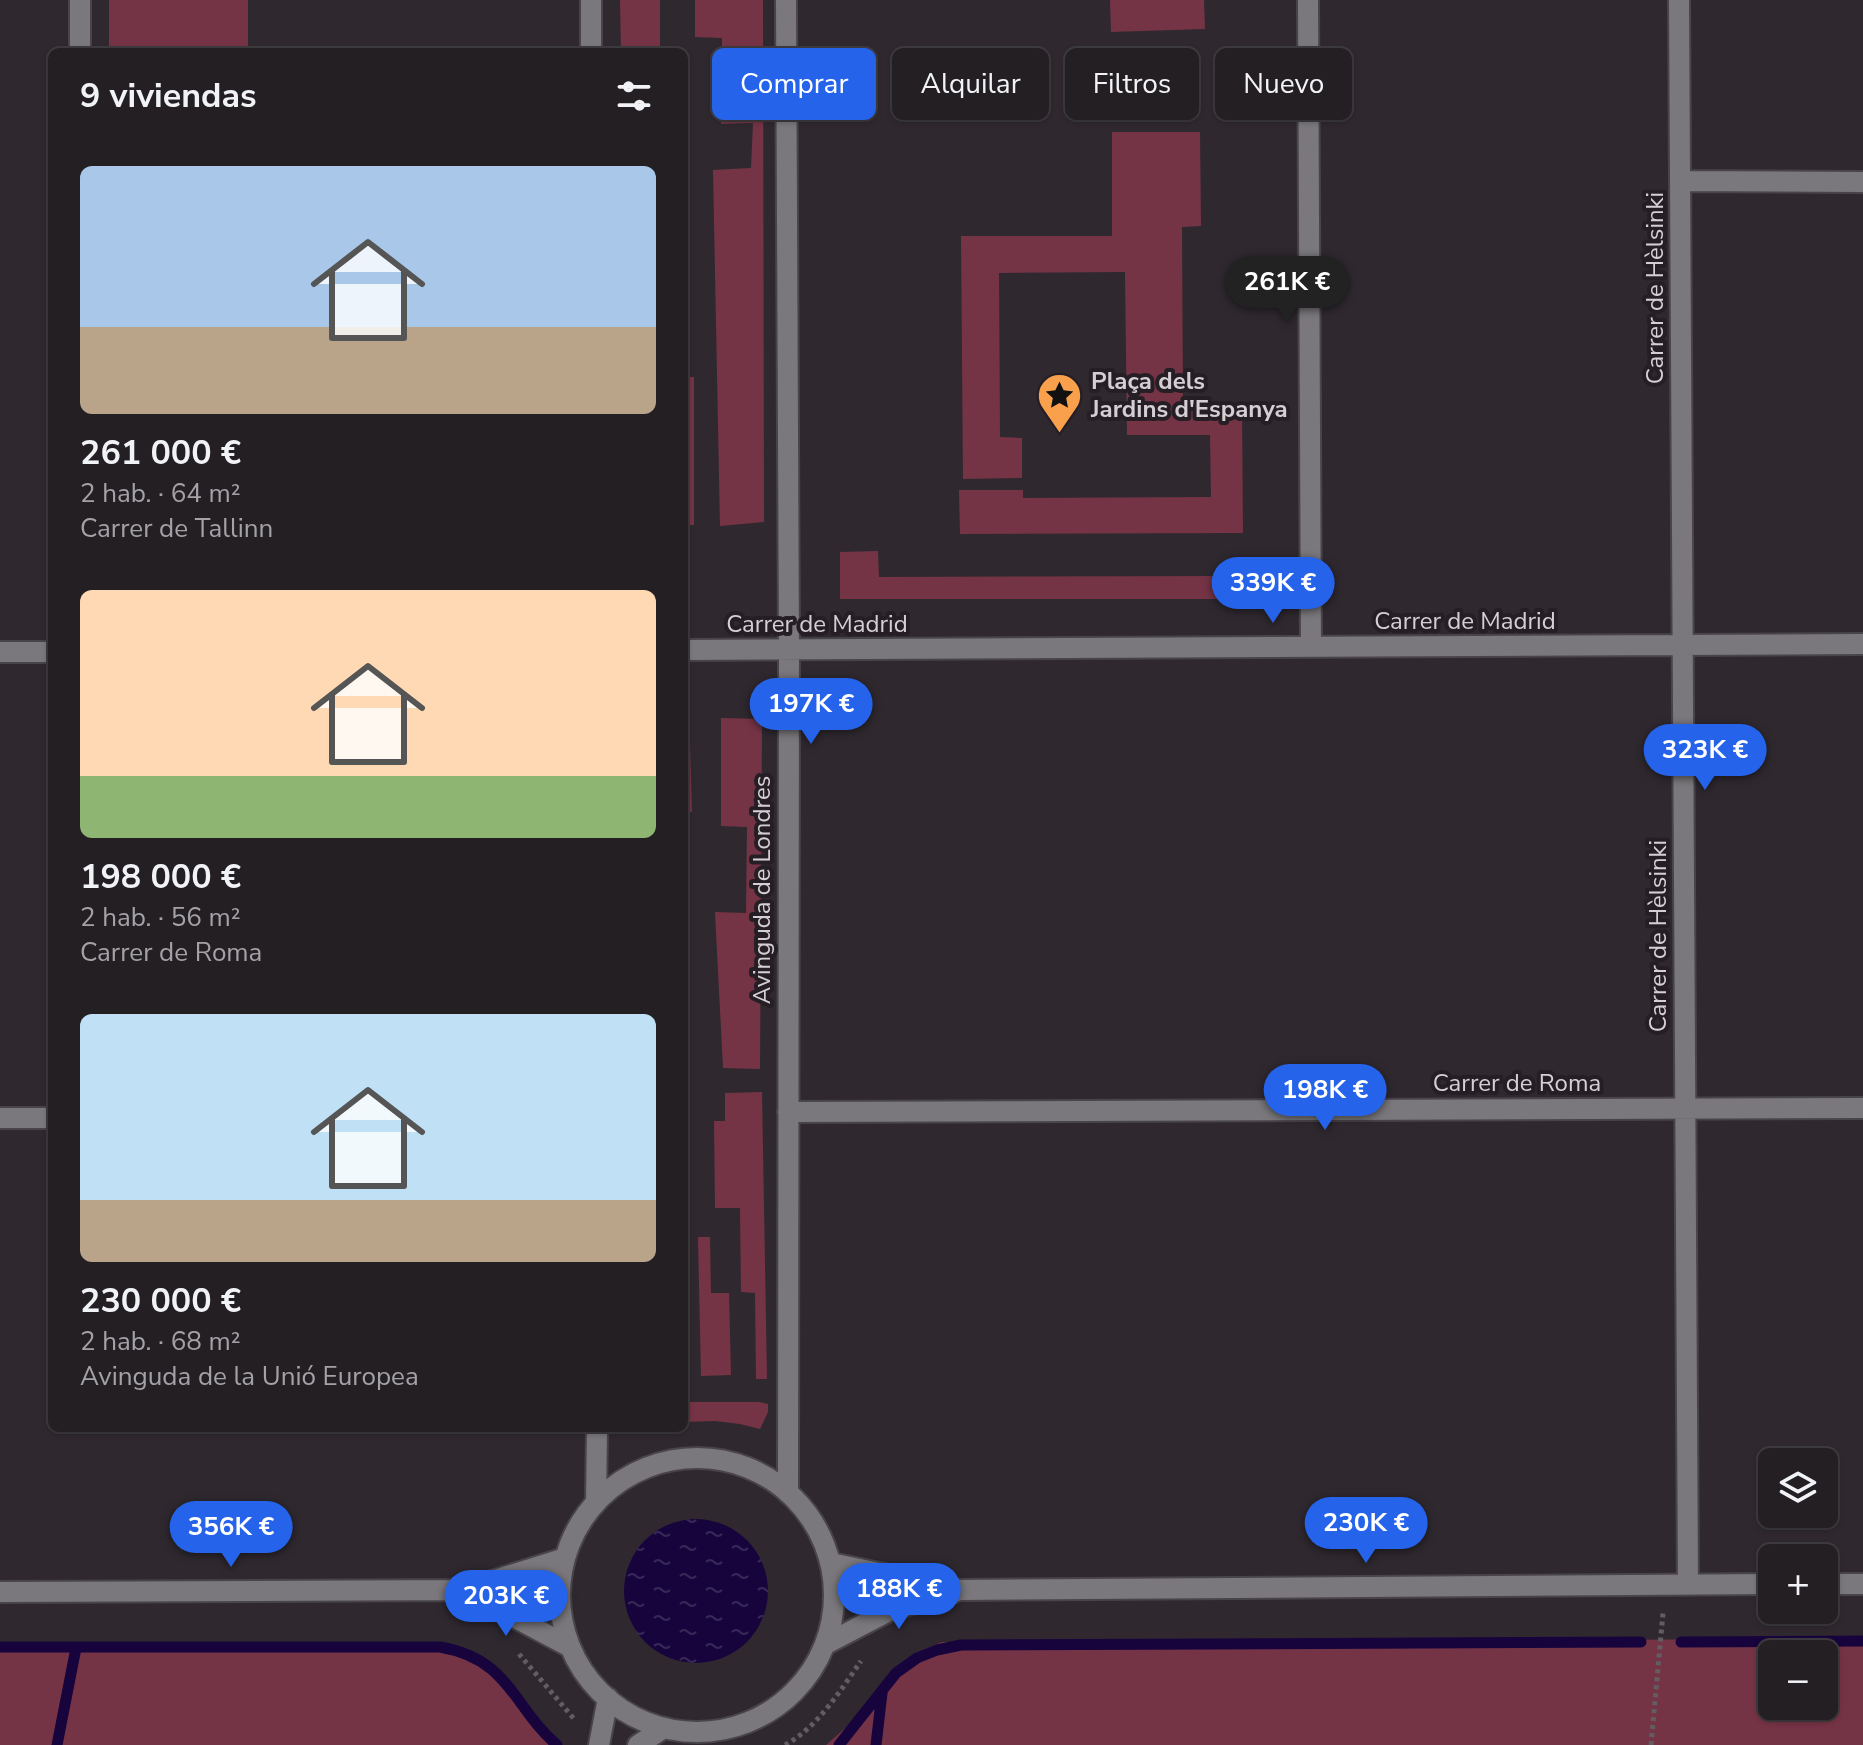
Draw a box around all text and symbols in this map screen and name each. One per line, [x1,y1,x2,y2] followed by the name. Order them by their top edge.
[712,48,876,120] chip: Comprar
[892,48,1049,120] chip: Alquilar
[1065,48,1199,120] chip: Filtros
[1215,48,1352,120] chip: Nuevo
[80,73,257,119] text: 9 viviendas
[612,74,656,118] icon: filters
[1639,192,1671,384] street label: Carrer de Hèlsinki
[296,218,440,362] icon: home
[1222,256,1352,324] pin: 261K €
[1244,264,1330,299] text: 261K €
[1090,365,1288,425] place label: Plaça dels Jardins d'Espanya
[1036,371,1084,434] place icon: Plaça dels Jardins d'Espanya
[80,430,241,476] text: 261 000 €
[80,476,241,511] text: 2 hab. · 64 m²
[80,511,273,546] text: Carrer de Tallinn
[1208,557,1338,625] pin: 339K €
[1230,565,1316,600] text: 339K €
[1374,605,1556,637] street label: Carrer de Madrid
[726,608,908,640] street label: Carrer de Madrid
[296,642,440,786] icon: home
[746,678,876,746] pin: 197K €
[768,686,854,721] text: 197K €
[1640,724,1770,792] pin: 323K €
[1662,732,1748,767] text: 323K €
[746,776,778,1004] street label: Avinguda de Londres
[1642,840,1674,1032] street label: Carrer de Hèlsinki
[80,854,241,900] text: 198 000 €
[80,900,241,935] text: 2 hab. · 56 m²
[80,935,262,970] text: Carrer de Roma
[1260,1064,1390,1132] pin: 198K €
[296,1066,440,1210] icon: home
[1433,1067,1601,1099] street label: Carrer de Roma
[1282,1072,1368,1107] text: 198K €
[80,1278,241,1324] text: 230 000 €
[80,1324,241,1359] text: 2 hab. · 68 m²
[80,1359,419,1394] text: Avinguda de la Unió Europea
[1758,1448,1838,1720] map controls
[1758,1448,1838,1528] button: layers
[1301,1497,1431,1565] pin: 230K €
[166,1501,296,1569] pin: 356K €
[1323,1505,1409,1540] text: 230K €
[188,1509,274,1544] text: 356K €
[1758,1544,1838,1624] button: +
[834,1563,964,1631] pin: 188K €
[441,1570,571,1638] pin: 203K €
[856,1571,942,1606] text: 188K €
[463,1578,549,1613] text: 203K €
[1758,1640,1838,1720] button: −

